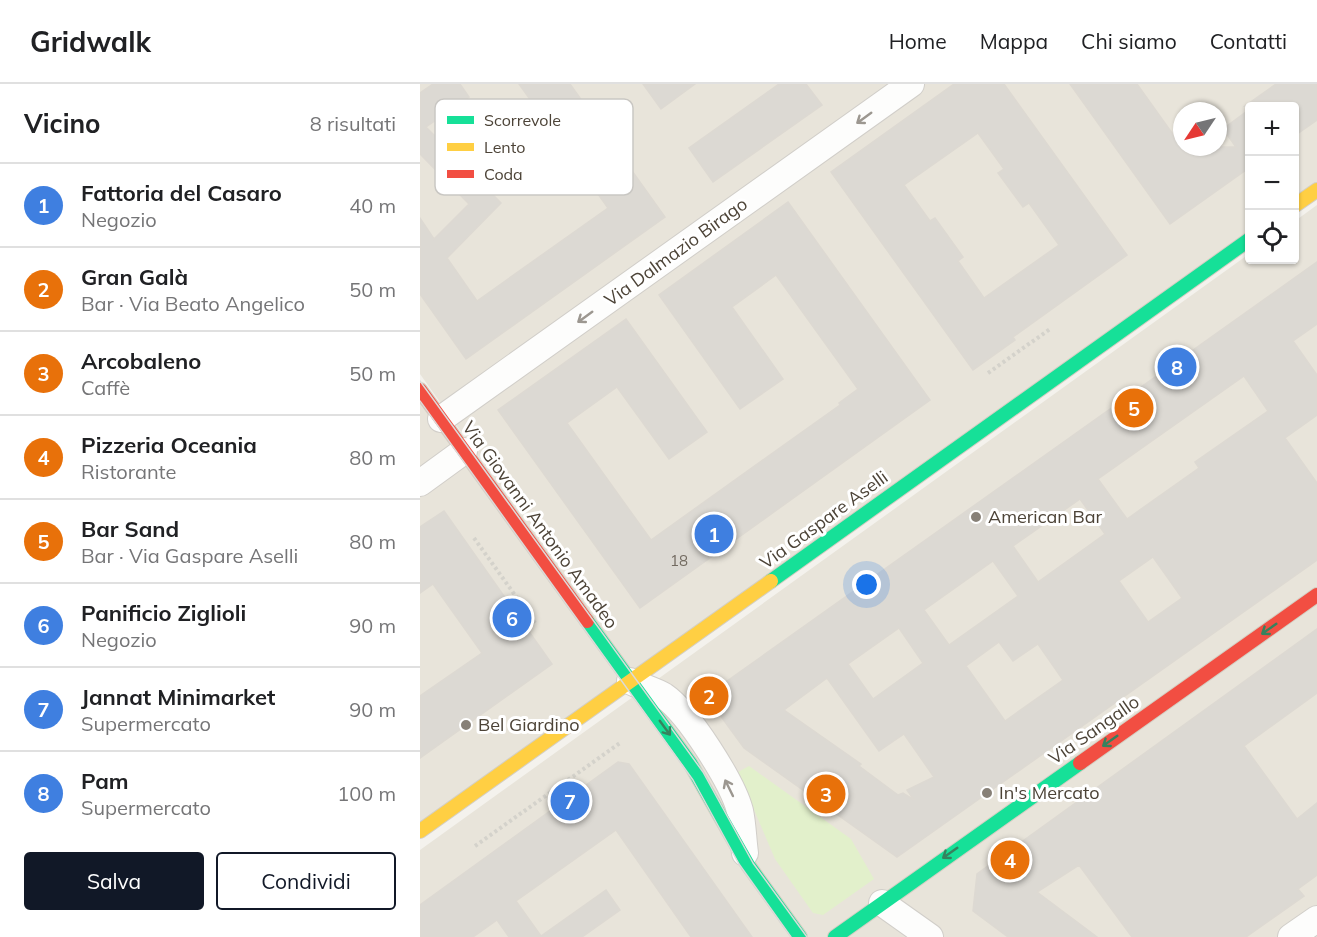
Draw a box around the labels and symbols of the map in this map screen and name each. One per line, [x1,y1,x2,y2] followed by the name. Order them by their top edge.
[435,99,633,195] legend
[1173,102,1227,156] north arrow
[484,110,561,130] text: Scorrevole
[856,112,872,124] one-way arrow
[484,137,525,157] text: Lento
[484,164,523,184] text: Coda
[600,192,752,311] street label: Via Dalmazio Birago
[578,311,594,323] one-way arrow
[1158,344,1197,390] pin: 8
[1114,386,1154,430] pin: 5
[457,416,623,633] street label: Via Giovanni Antonio Amadeo
[755,465,892,574] street label: Via Gaspare Aselli
[988,505,1103,528] place label: American Bar
[969,510,983,524] marker: American Bar
[694,512,734,556] pin: 1
[670,551,688,570] house number: 18
[852,570,881,599] your location
[492,596,532,640] pin: 6
[1262,623,1278,635] one-way arrow
[690,674,728,718] pin: 2
[1044,690,1143,769] street label: Via Sangallo
[478,713,580,736] place label: Bel Giardino
[459,718,473,732] marker: Bel Giardino
[659,719,671,735] one-way arrow
[1102,735,1118,747] one-way arrow
[806,772,846,816] pin: 3
[550,778,590,824] pin: 7
[723,779,735,797] one-way arrow
[999,781,1100,804] place label: In's Mercato
[980,786,994,800] marker: In's Mercato
[990,838,1030,882] pin: 4
[942,847,958,859] one-way arrow

